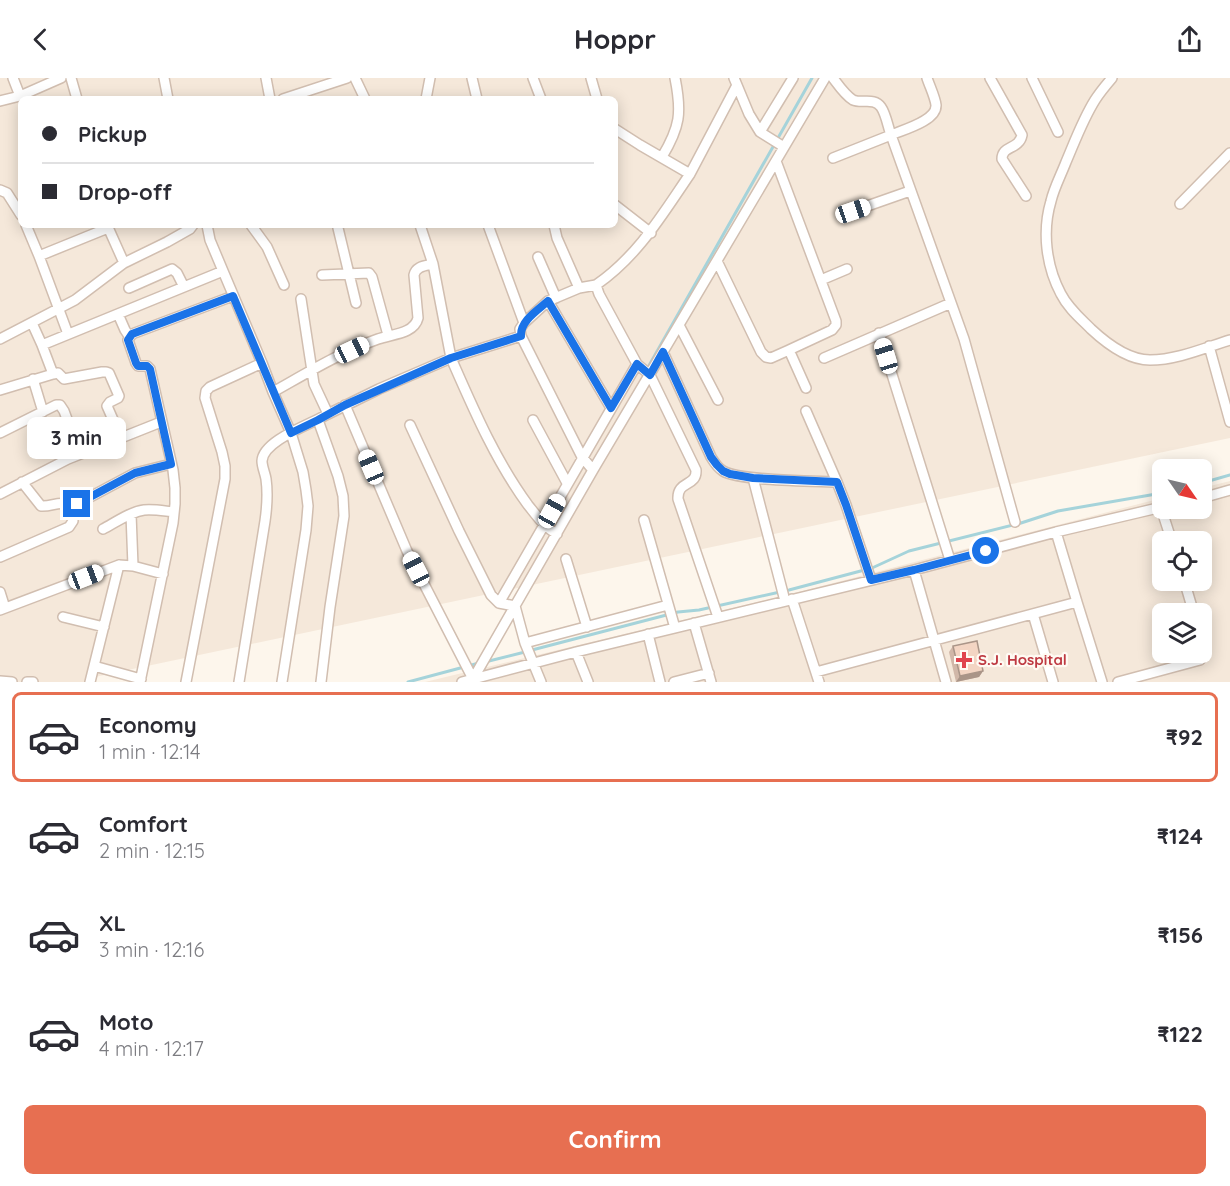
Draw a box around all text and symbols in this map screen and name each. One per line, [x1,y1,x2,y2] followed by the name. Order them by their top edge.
[574,22,656,56] text: Hoppr
[24,23,57,56] icon: back
[1173,23,1206,56] icon: share
[78,120,147,148] text: Pickup
[78,178,172,206] text: Drop-off
[833,197,873,225] car
[332,334,372,366] car
[872,336,900,376] car
[28,417,127,459] callout: 3 min
[51,425,102,450] text: 3 min
[356,447,386,487] car
[1152,459,1212,519] north arrow
[1152,459,1212,663] map controls
[63,490,90,517] route end
[535,491,569,531] car
[1152,531,1212,591] button: locate
[972,537,999,564] route start
[400,549,432,589] car
[66,562,106,592] car
[1152,603,1212,663] button: layers
[978,650,1067,669] place label: S.J. Hospital
[955,651,973,669] marker: S.J. Hospital
[27,710,81,764] icon: car
[99,711,197,739] text: Economy
[1166,723,1203,751] text: ₹92
[99,739,201,764] text: 1 min · 12:14
[27,809,81,863] icon: car
[99,810,188,838] text: Comfort
[1157,822,1203,850] text: ₹124
[99,838,205,863] text: 2 min · 12:15
[27,908,81,962] icon: car
[99,909,126,937] text: XL
[1157,921,1203,949] text: ₹156
[99,937,204,962] text: 3 min · 12:16
[27,1007,81,1061] icon: car
[99,1008,153,1036] text: Moto
[1157,1020,1203,1048] text: ₹122
[99,1036,204,1061] text: 4 min · 12:17
[24,1105,1206,1174] button: Confirm

